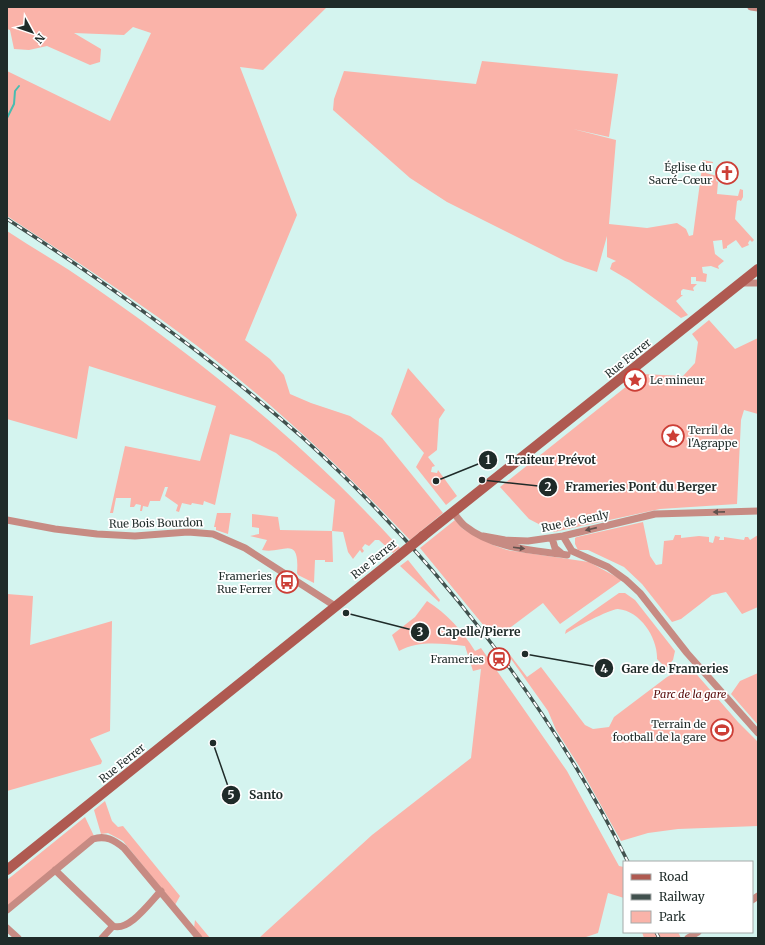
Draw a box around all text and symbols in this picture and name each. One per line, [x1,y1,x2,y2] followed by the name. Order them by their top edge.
[12,12,52,52] north arrow
[31,31,48,46] text: N
[649,160,712,187] place label: Église du Sacré-Cœur
[714,160,740,186] church icon: Église du Sacré-Cœur
[602,335,654,381] street label: Rue Ferrer
[622,367,648,393] place icon: Le mineur
[650,373,705,387] place label: Le mineur
[660,423,686,449] place icon: Terril de l'Agrappe
[688,423,738,450] place label: Terril de l'Agrappe
[478,448,605,472] callout: Traiteur Prévot
[485,452,491,467] text: 1
[506,452,596,467] text: Traiteur Prévot
[538,475,725,499] callout: Frameries Pont du Berger
[544,479,552,494] text: 2
[565,479,717,494] text: Frameries Pont du Berger
[540,507,611,535] street label: Rue de Genly
[713,508,725,515] one-way arrow
[109,515,204,531] street label: Rue Bois Bourdon
[585,526,597,532] one-way arrow
[348,536,400,582] street label: Rue Ferrer
[513,545,525,551] one-way arrow
[217,569,272,596] place label: Frameries Rue Ferrer
[274,569,300,595] bus stop icon: Frameries Rue Ferrer
[410,620,529,644] callout: Capelle/Pierre
[417,624,424,639] text: 3
[437,624,521,639] text: Capelle/Pierre
[486,646,512,672] station icon: Frameries
[430,652,484,666] place label: Frameries
[594,656,737,680] callout: Gare de Frameries
[600,661,608,676] text: 4
[621,661,729,676] text: Gare de Frameries
[654,687,727,701] park label: Parc de la gare
[613,717,706,744] place label: Terrain de football de la gare
[709,717,735,743] sports icon: Terrain de football de la gare
[96,740,148,786] street label: Rue Ferrer
[221,783,291,807] callout: Santo
[227,787,235,802] text: 5
[249,787,283,802] text: Santo
[623,861,753,933] legend
[659,869,688,884] text: Road
[659,889,705,904] text: Railway
[659,909,686,924] text: Park

